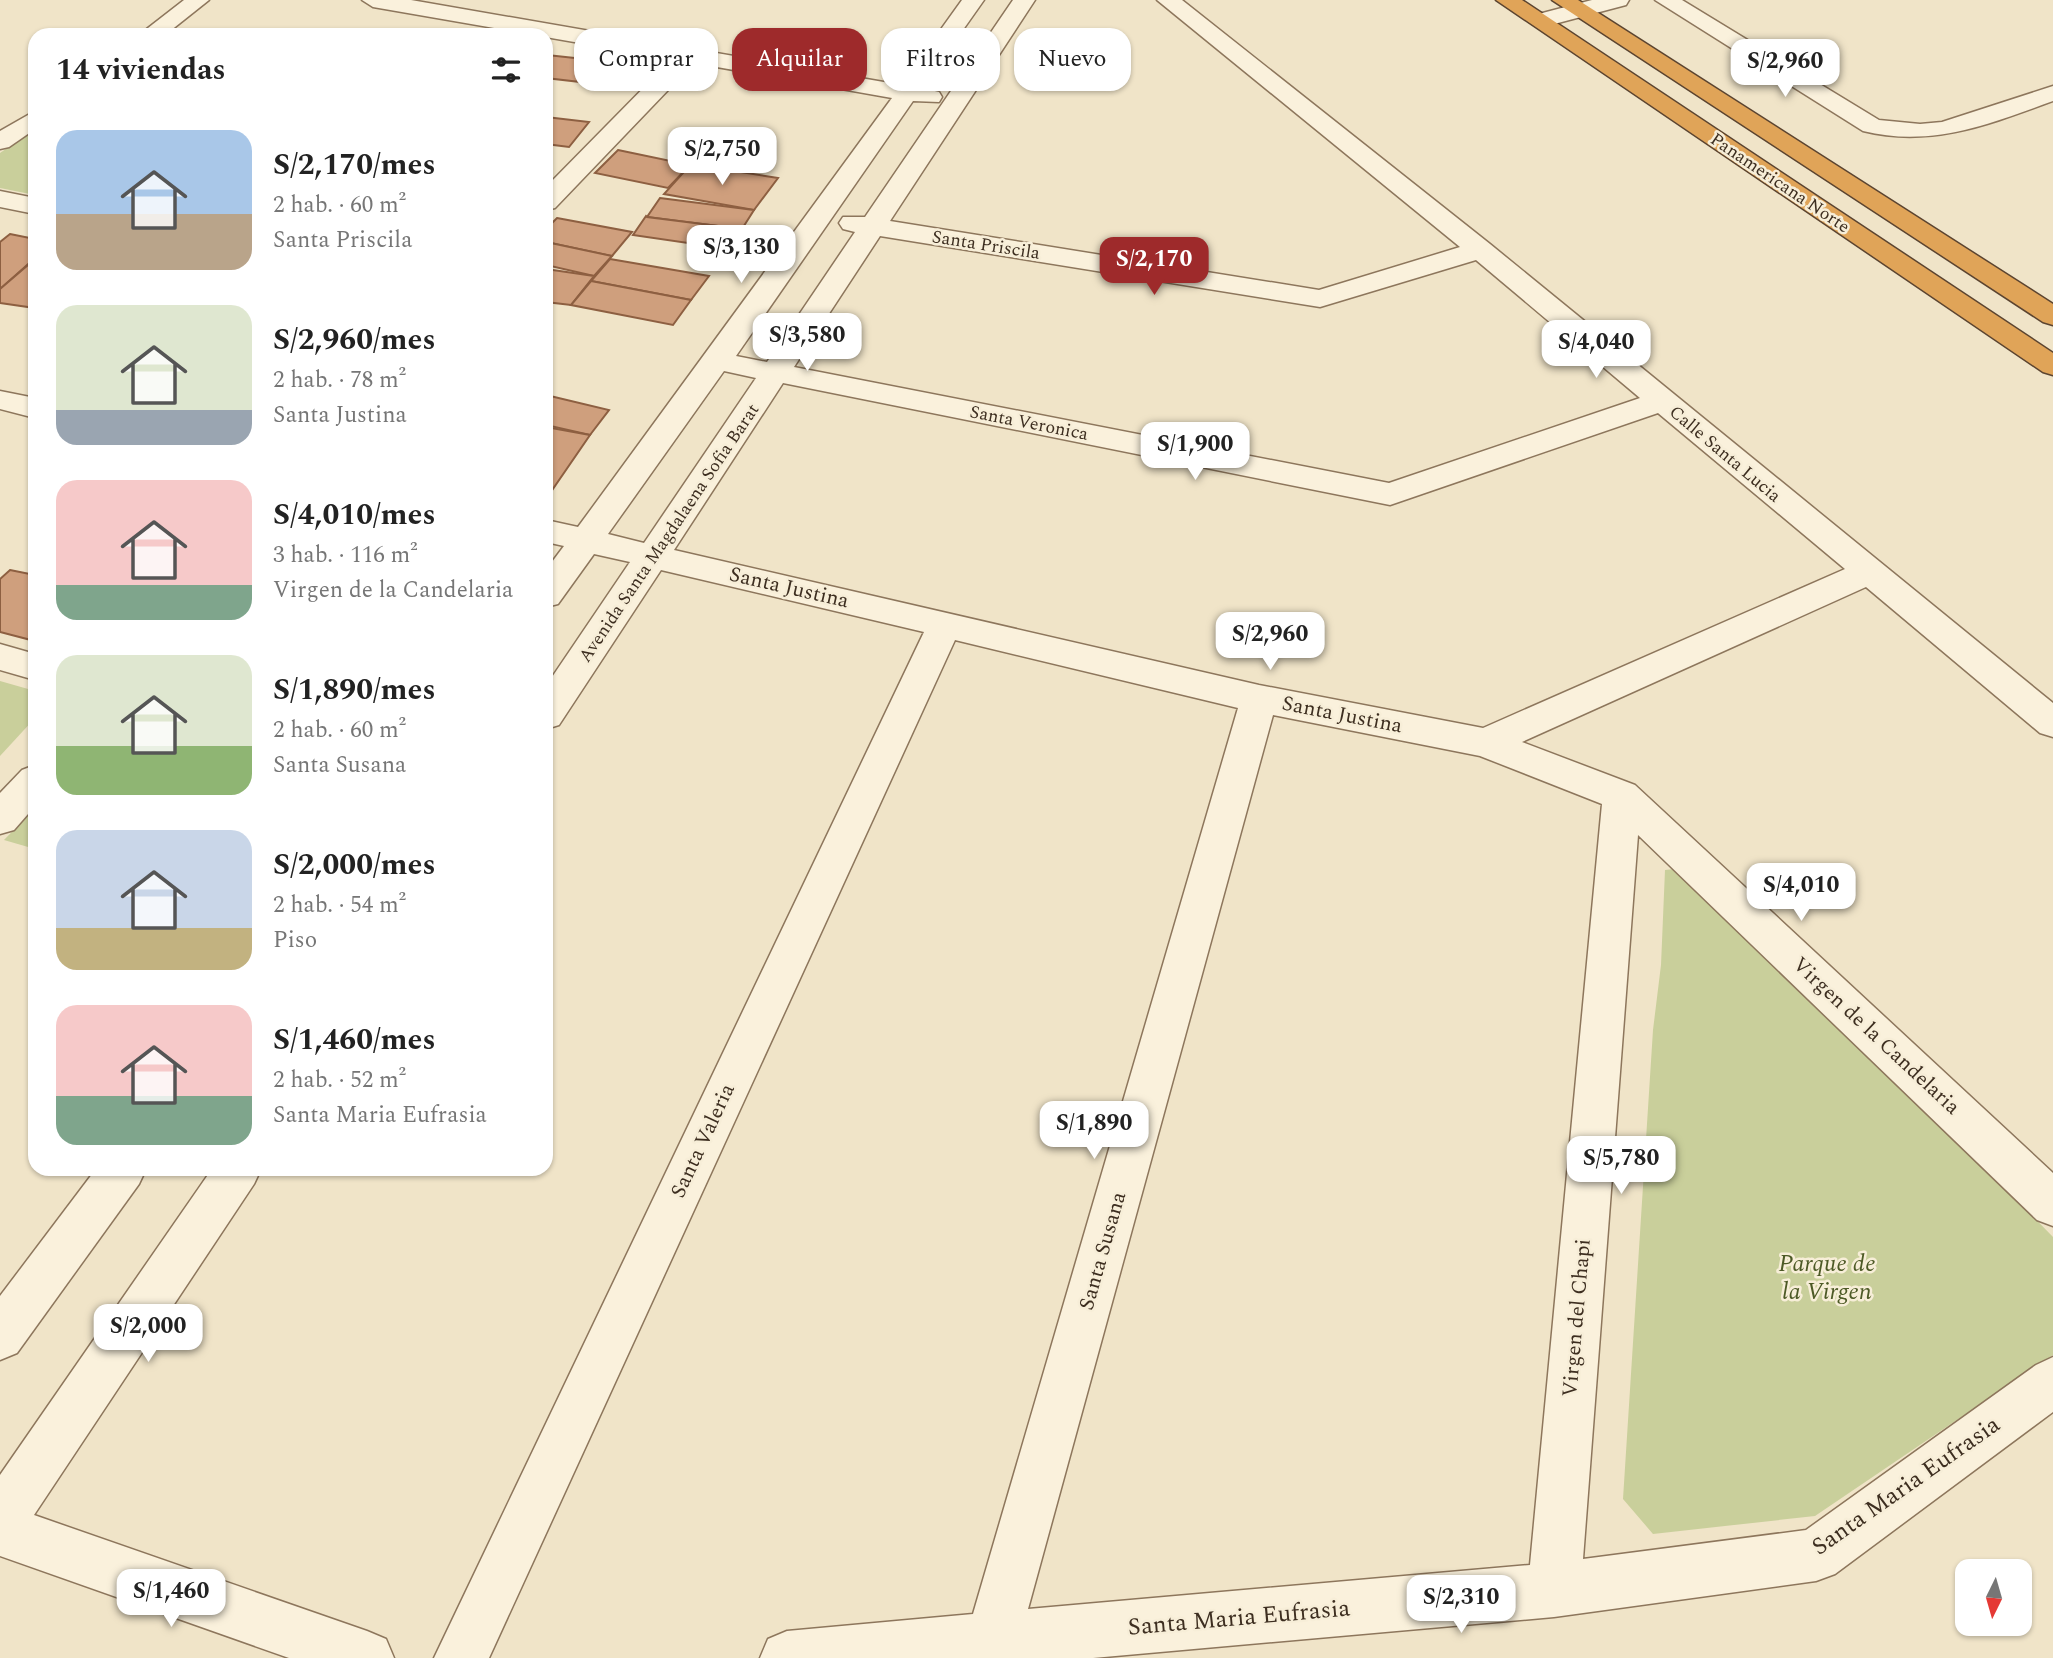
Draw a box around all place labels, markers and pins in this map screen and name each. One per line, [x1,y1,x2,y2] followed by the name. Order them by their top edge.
[1720,40,1850,99] pin: S/2,960
[657,128,787,187] pin: S/2,750
[676,226,806,285] pin: S/3,130
[1089,238,1219,297] pin: S/2,170
[742,314,872,373] pin: S/3,580
[1531,320,1661,380] pin: S/4,040
[1130,422,1260,482] pin: S/1,900
[1205,612,1335,672] pin: S/2,960
[1736,864,1866,923] pin: S/4,010
[1029,1102,1159,1161] pin: S/1,890
[1556,1136,1686,1196] pin: S/5,780
[83,1304,213,1364] pin: S/2,000
[106,1570,236,1629] pin: S/1,460
[1396,1576,1526,1635] pin: S/2,310

